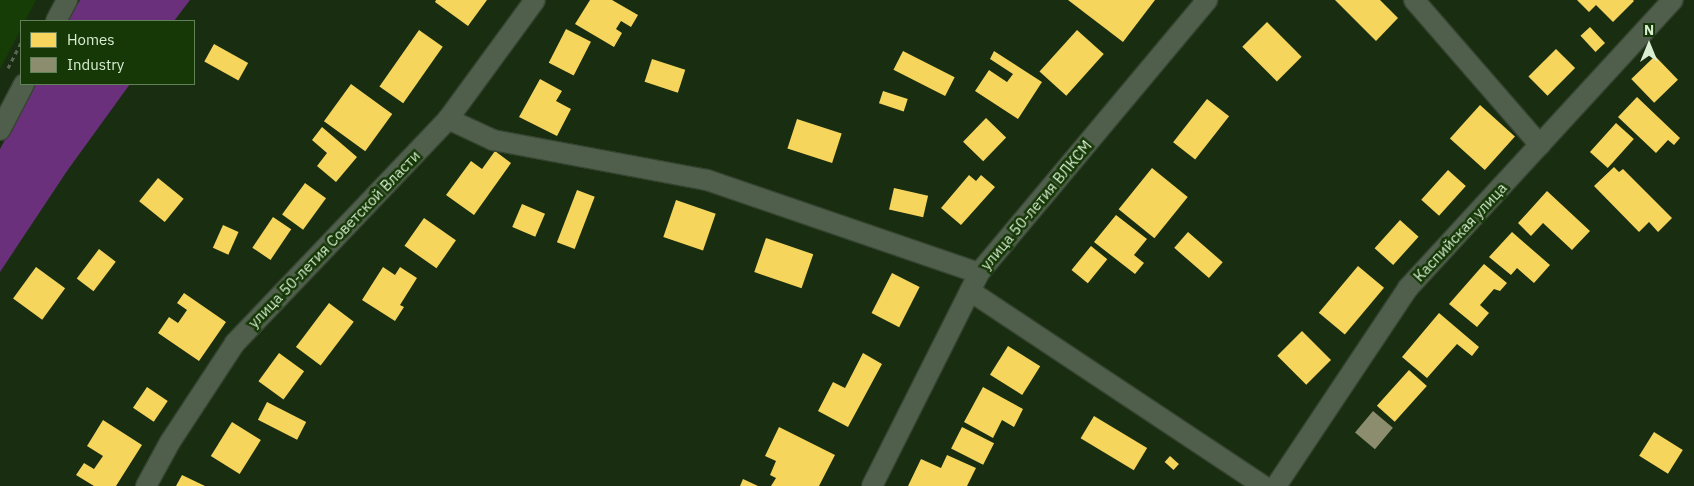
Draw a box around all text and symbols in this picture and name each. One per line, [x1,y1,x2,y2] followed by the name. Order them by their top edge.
[20,20,195,85] legend
[1624,20,1674,70] north arrow
[1644,21,1654,39] text: N
[67,30,115,49] text: Homes
[67,55,124,74] text: Industry
[977,137,1095,273] street label: улица 50-летия ВЛКСМ
[244,147,424,331] street label: улица 50-летия Советской Власти
[1410,179,1510,285] street label: Каспийская улица

